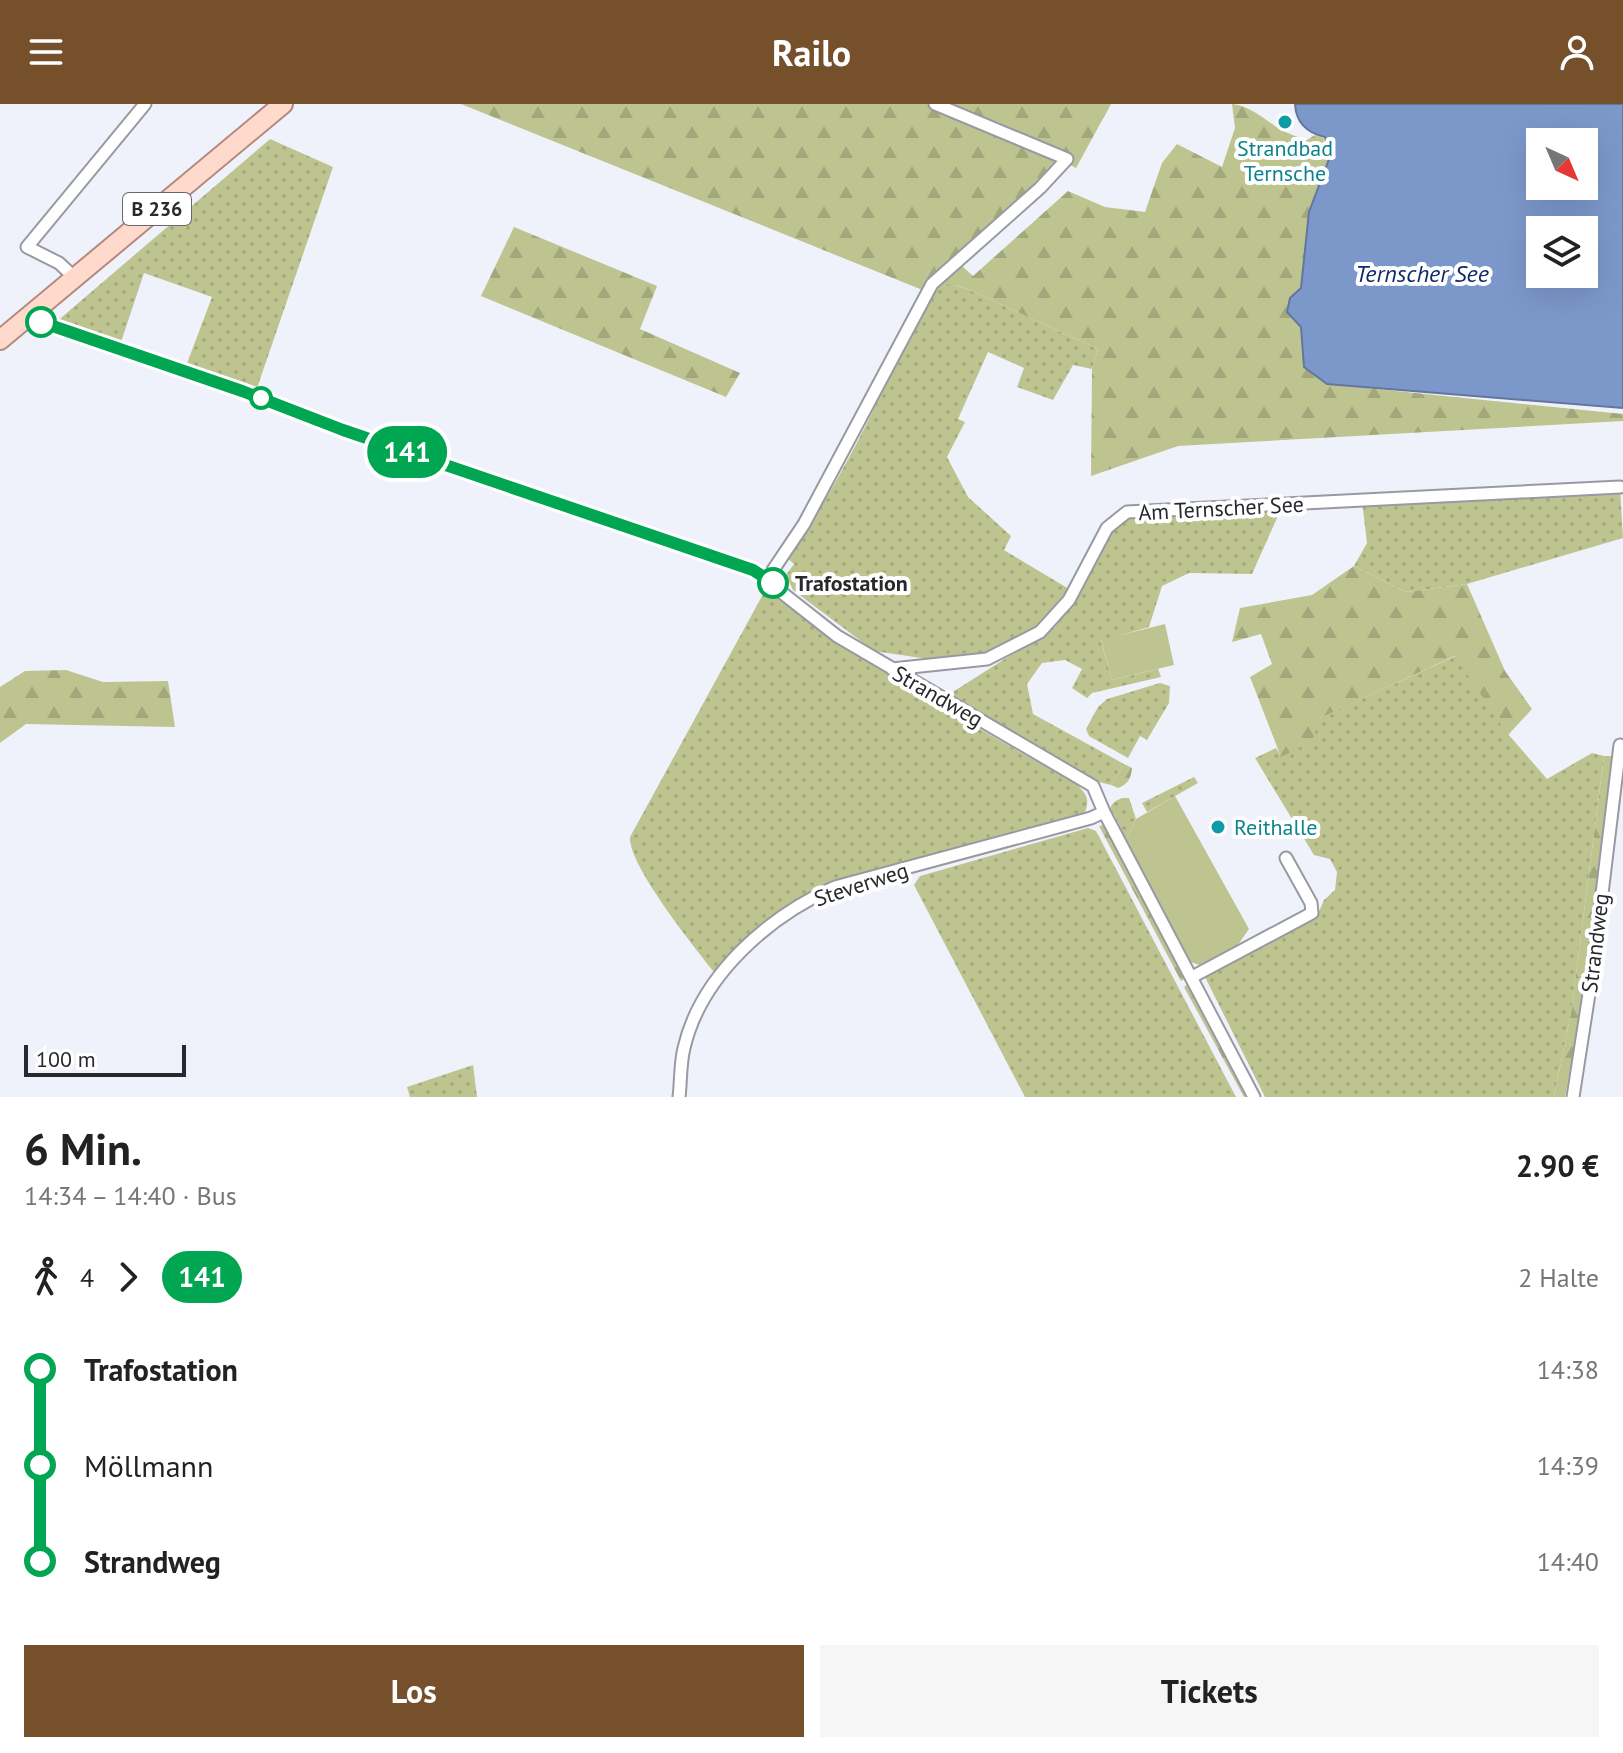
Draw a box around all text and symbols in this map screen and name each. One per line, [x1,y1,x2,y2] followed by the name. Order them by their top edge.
[772,29,851,76] text: Railo
[24,30,68,74] icon: menu
[1555,30,1599,74] icon: person
[1276,113,1294,131] marker: Strandbad Ternsche
[1526,128,1598,200] north arrow
[1526,128,1598,288] map controls
[1237,134,1333,187] place label: Strandbad Ternsche
[123,193,191,225] road number: B 236
[1526,216,1598,288] button: layers
[1355,258,1489,289] water label: Ternscher See
[26,307,56,337] unlabelled marker
[250,387,272,409] unlabelled marker
[361,426,453,478] line badge: 141
[383,433,431,470] text: 141
[1138,490,1304,526] street label: Am Ternscher See
[758,568,788,598] marker: Trafostation
[795,569,908,597] place label: Trafostation
[888,659,988,733] street label: Strandweg
[1234,813,1318,841] place label: Reithalle
[1209,818,1227,836] marker: Reithalle
[810,856,912,912] street label: Steverweg
[1575,892,1615,994] street label: Strandweg
[24,1041,186,1077] scale bar
[36,1045,96,1073] text: 100 m
[24,1120,142,1177] text: 6 Min.
[1516,1146,1599,1185] text: 2.90 €
[24,1179,237,1212] text: 14:34 – 14:40 · Bus
[24,1255,68,1299] icon: walk
[106,1255,150,1299] icon: forward
[178,1258,226,1295] text: 141
[80,1261,94,1294] text: 4
[1518,1261,1599,1294] text: 2 Halte
[84,1350,238,1389] text: Trafostation
[1537,1353,1599,1386] text: 14:38
[84,1446,213,1485] text: Möllmann
[1537,1449,1599,1482] text: 14:39
[84,1542,221,1581] text: Strandweg
[1537,1545,1599,1578] text: 14:40
[24,1645,804,1737] button: Los
[820,1645,1599,1737] button: Tickets

